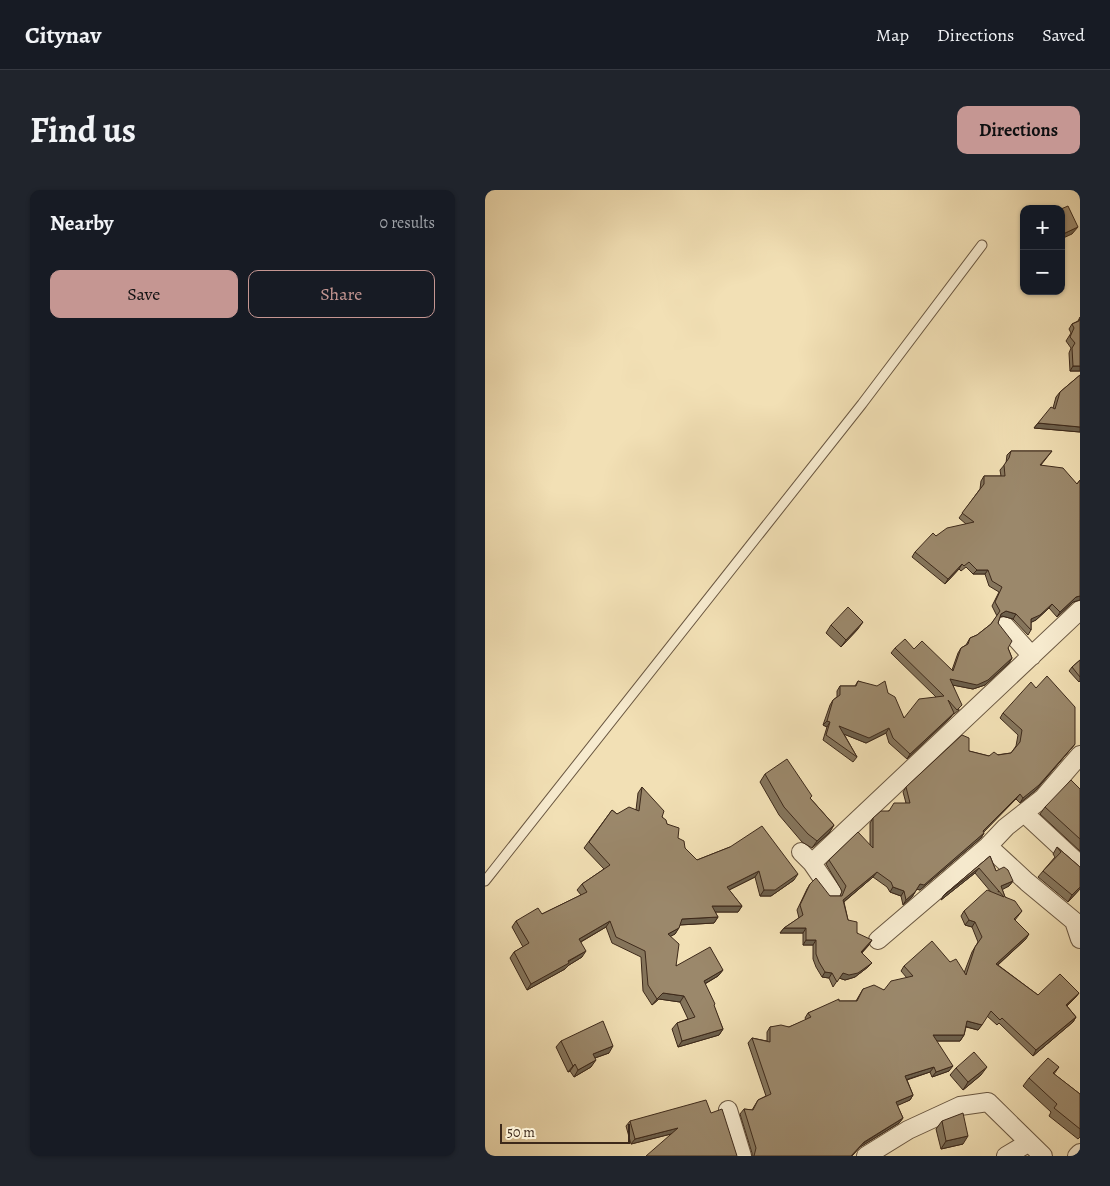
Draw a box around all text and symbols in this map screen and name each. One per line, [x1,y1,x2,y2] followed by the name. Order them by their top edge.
[25,19,101,51] text: Citynav
[876,23,909,47] text: Map
[937,23,1014,47] text: Directions
[1042,23,1085,47] text: Saved
[30,106,136,154] text: Find us
[957,106,1080,154] button: Directions
[1020,205,1065,295] map controls
[1020,205,1065,250] button: +
[50,209,113,237] text: Nearby
[379,212,435,234] text: 0 results
[1020,250,1065,295] button: −
[50,270,238,318] button: Save
[248,270,435,318] button: Share
[500,1121,630,1144] scale bar
[507,1123,535,1142] text: 50 m

